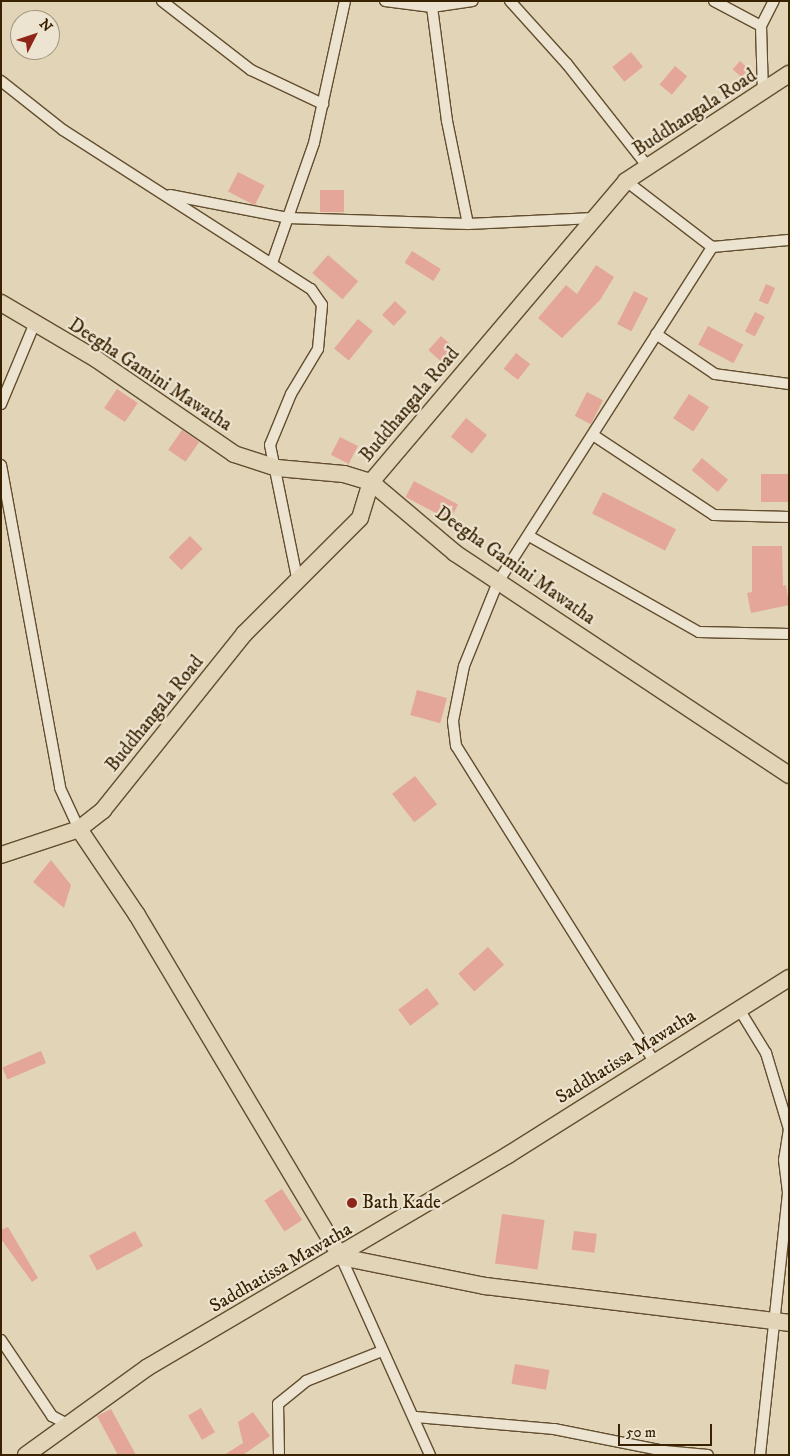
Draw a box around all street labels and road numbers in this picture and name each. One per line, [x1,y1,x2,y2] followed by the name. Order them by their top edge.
[629,65,761,161] street label: Buddhangala Road
[64,314,236,436] street label: Deegha Gamini Mawatha
[355,343,465,467] street label: Buddhangala Road
[430,502,600,630] street label: Deegha Gamini Mawatha
[101,651,209,777] street label: Buddhangala Road
[552,1005,700,1109] street label: Saddhatissa Mawatha
[206,1218,356,1318] street label: Saddhatissa Mawatha

